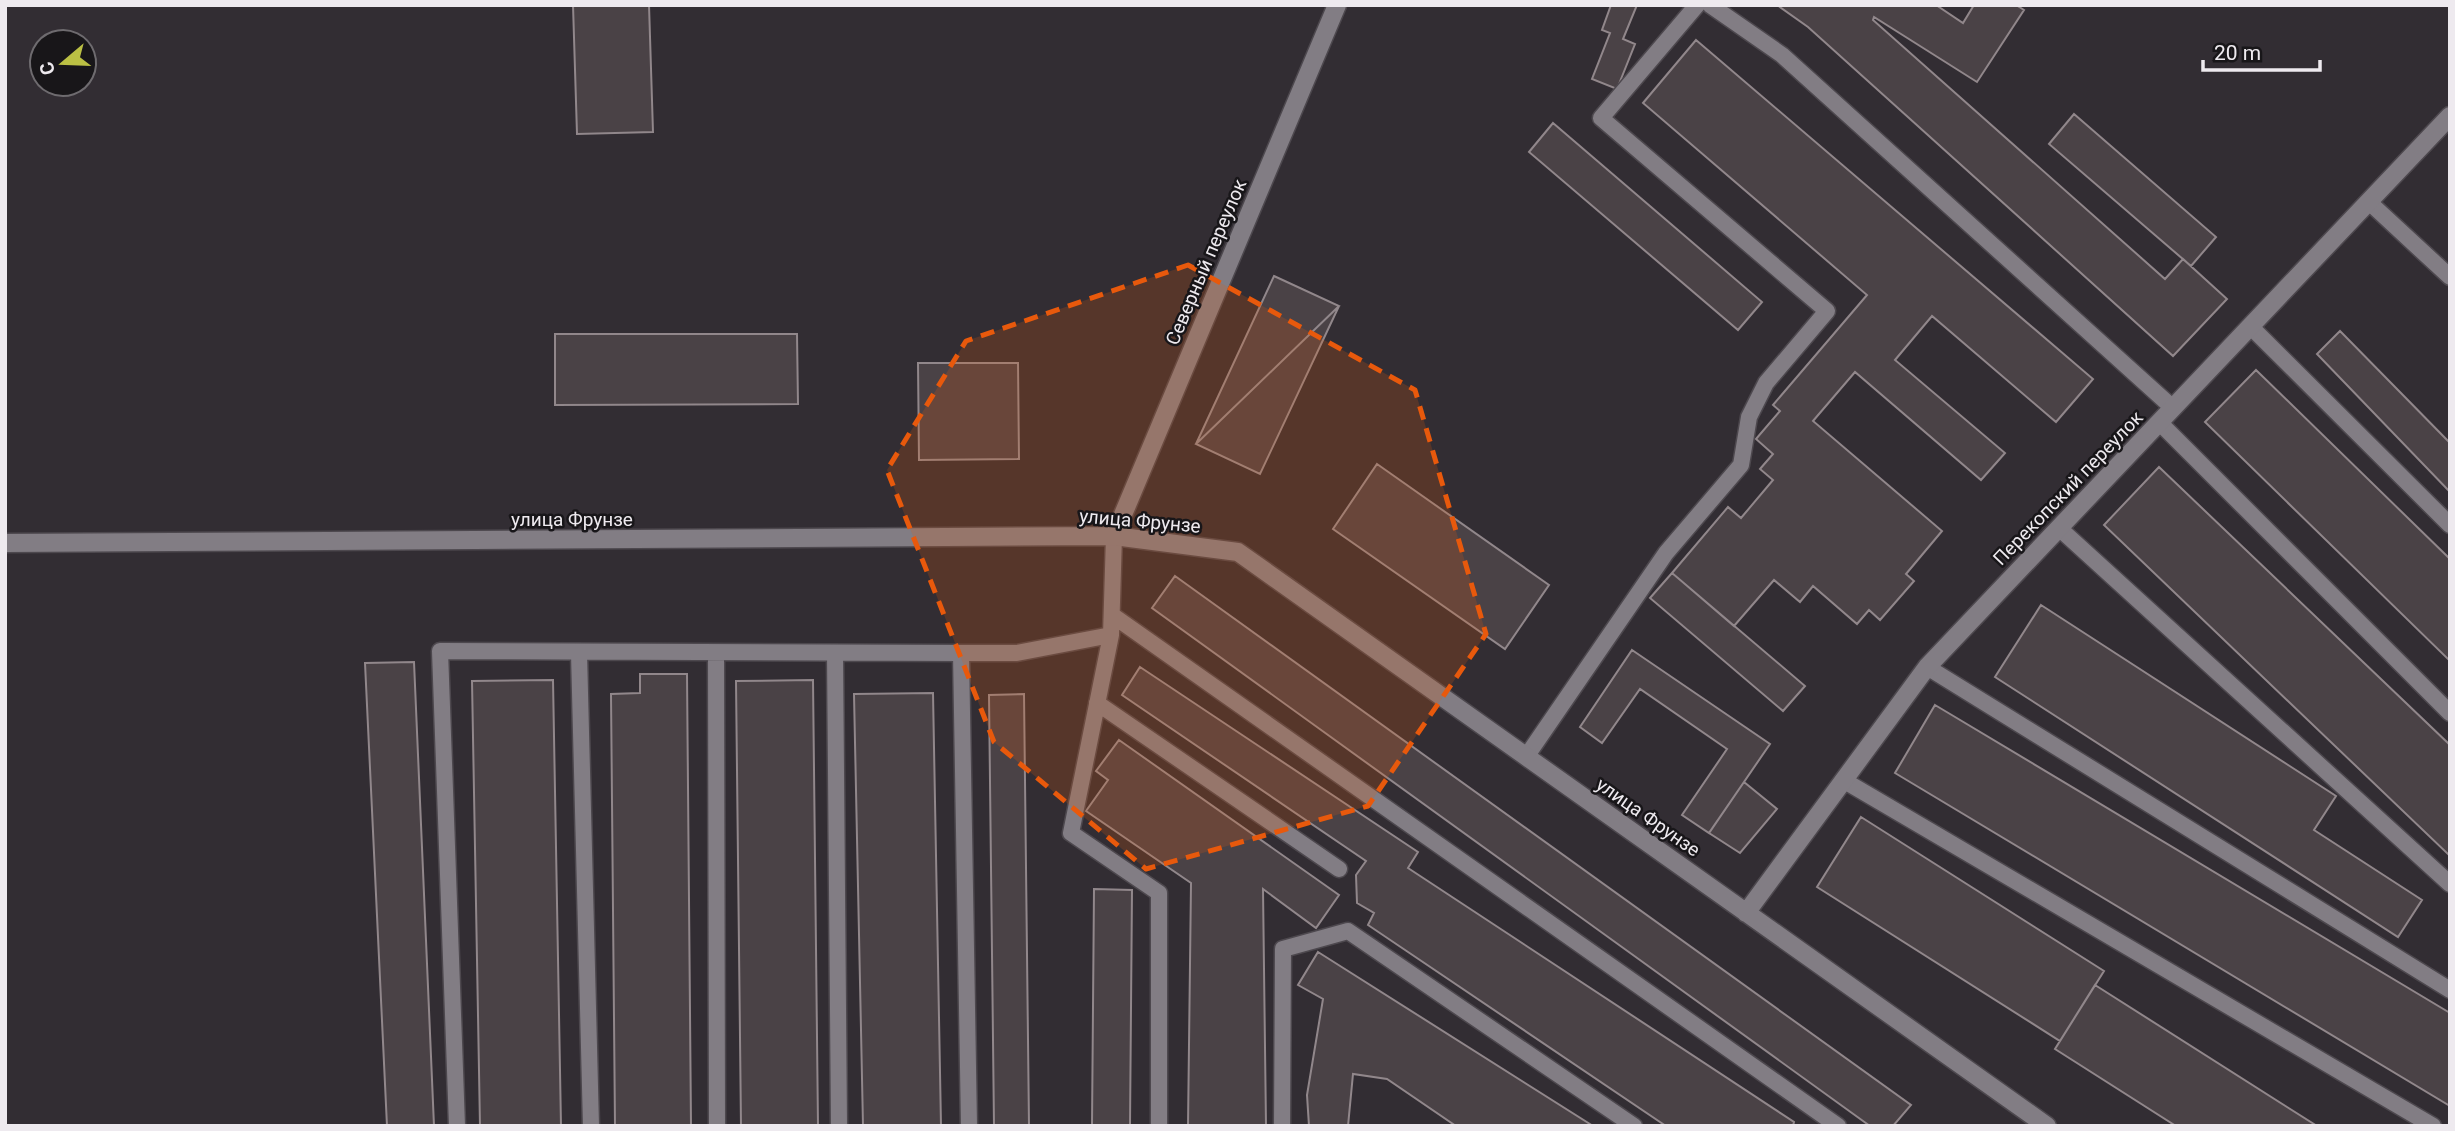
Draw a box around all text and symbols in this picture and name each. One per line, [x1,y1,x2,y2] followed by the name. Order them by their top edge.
[28,28,98,98] north arrow
[2203,28,2320,72] scale bar
[2214,41,2261,65] text: 20 m
[35,59,60,78] text: С
[1161,175,1252,348] street label: Северный переулок
[1988,406,2148,570] street label: Перекопский переулок
[1078,504,1202,538] street label: улица Фрунзе
[511,508,633,531] street label: улица Фрунзе
[1592,773,1704,861] street label: улица Фрунзе

